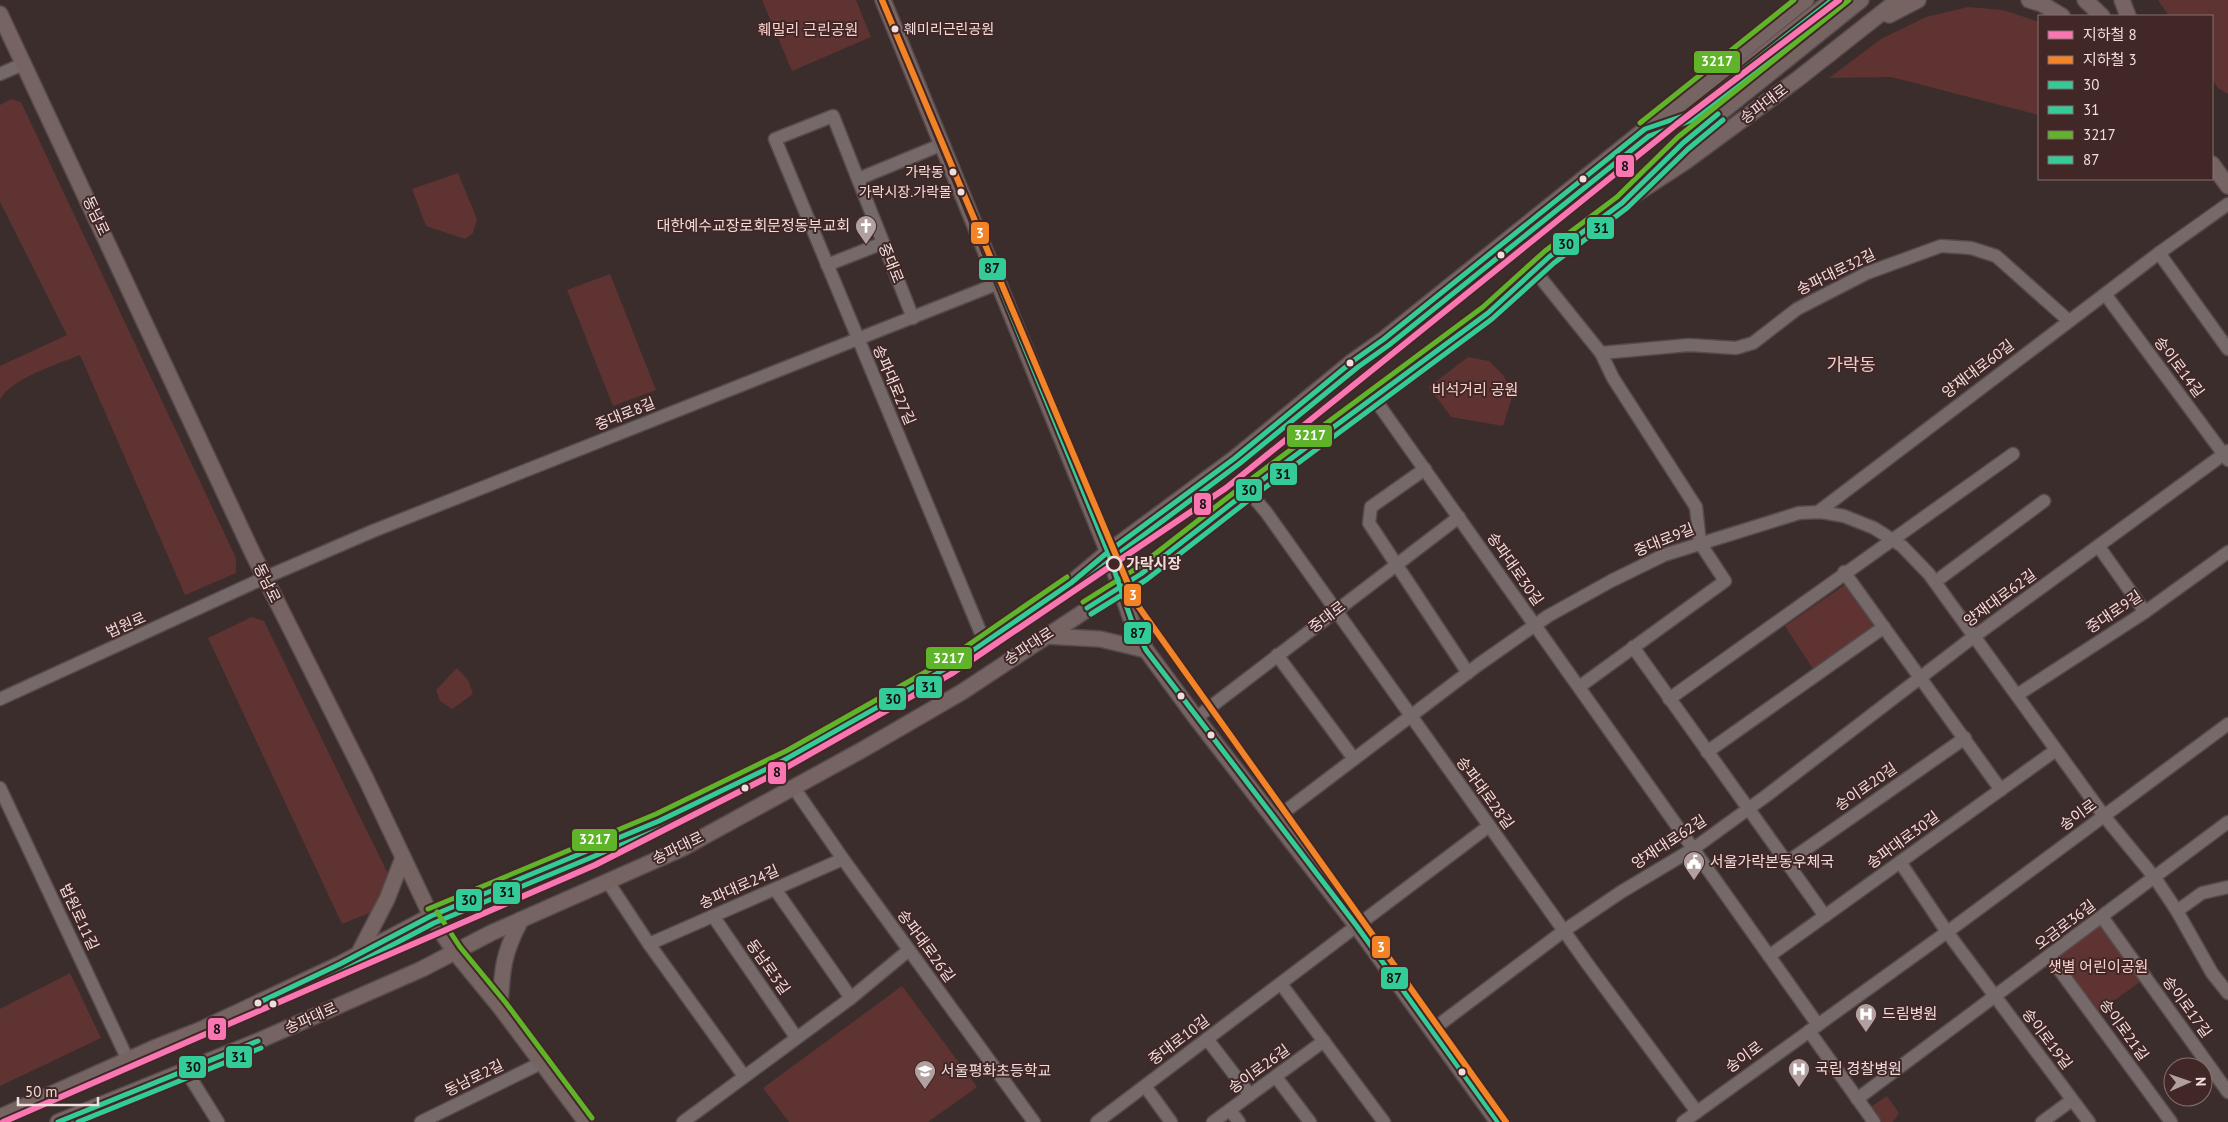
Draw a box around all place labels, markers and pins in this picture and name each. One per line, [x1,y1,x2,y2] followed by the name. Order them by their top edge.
[904,20,994,38] place label: 훼미리근린공원
[890,24,900,34] marker: 훼미리근린공원
[905,163,944,181] place label: 가락동
[948,167,958,177] marker: 가락동
[1578,174,1588,184] unlabelled marker
[859,183,952,201] place label: 가락시장.가락몰
[956,187,966,197] marker: 가락시장.가락몰
[854,214,878,245] church icon: 대한예수교장로회문정동부교회
[657,216,850,235] place label: 대한예수교장로회문정동부교회
[1496,250,1506,260] unlabelled marker
[1345,358,1355,368] unlabelled marker
[1126,554,1181,573] place label: 가락시장
[1106,556,1122,572] marker: 가락시장
[1176,691,1186,701] unlabelled marker
[1206,730,1216,740] unlabelled marker
[740,783,750,793] unlabelled marker
[1682,850,1706,881] public building icon: 서울가락본동우체국
[1710,852,1834,871] place label: 서울가락본동우체국
[253,998,263,1008] unlabelled marker
[268,999,278,1009] unlabelled marker
[1854,1002,1878,1033] hospital icon: 드림병원
[1882,1004,1937,1023] place label: 드림병원
[1787,1057,1811,1088] hospital icon: 국립 경찰병원
[913,1059,937,1090] school or university icon: 서울평화초등학교
[1815,1059,1902,1078] place label: 국립 경찰병원
[941,1061,1051,1080] place label: 서울평화초등학교
[1457,1067,1467,1077] unlabelled marker

